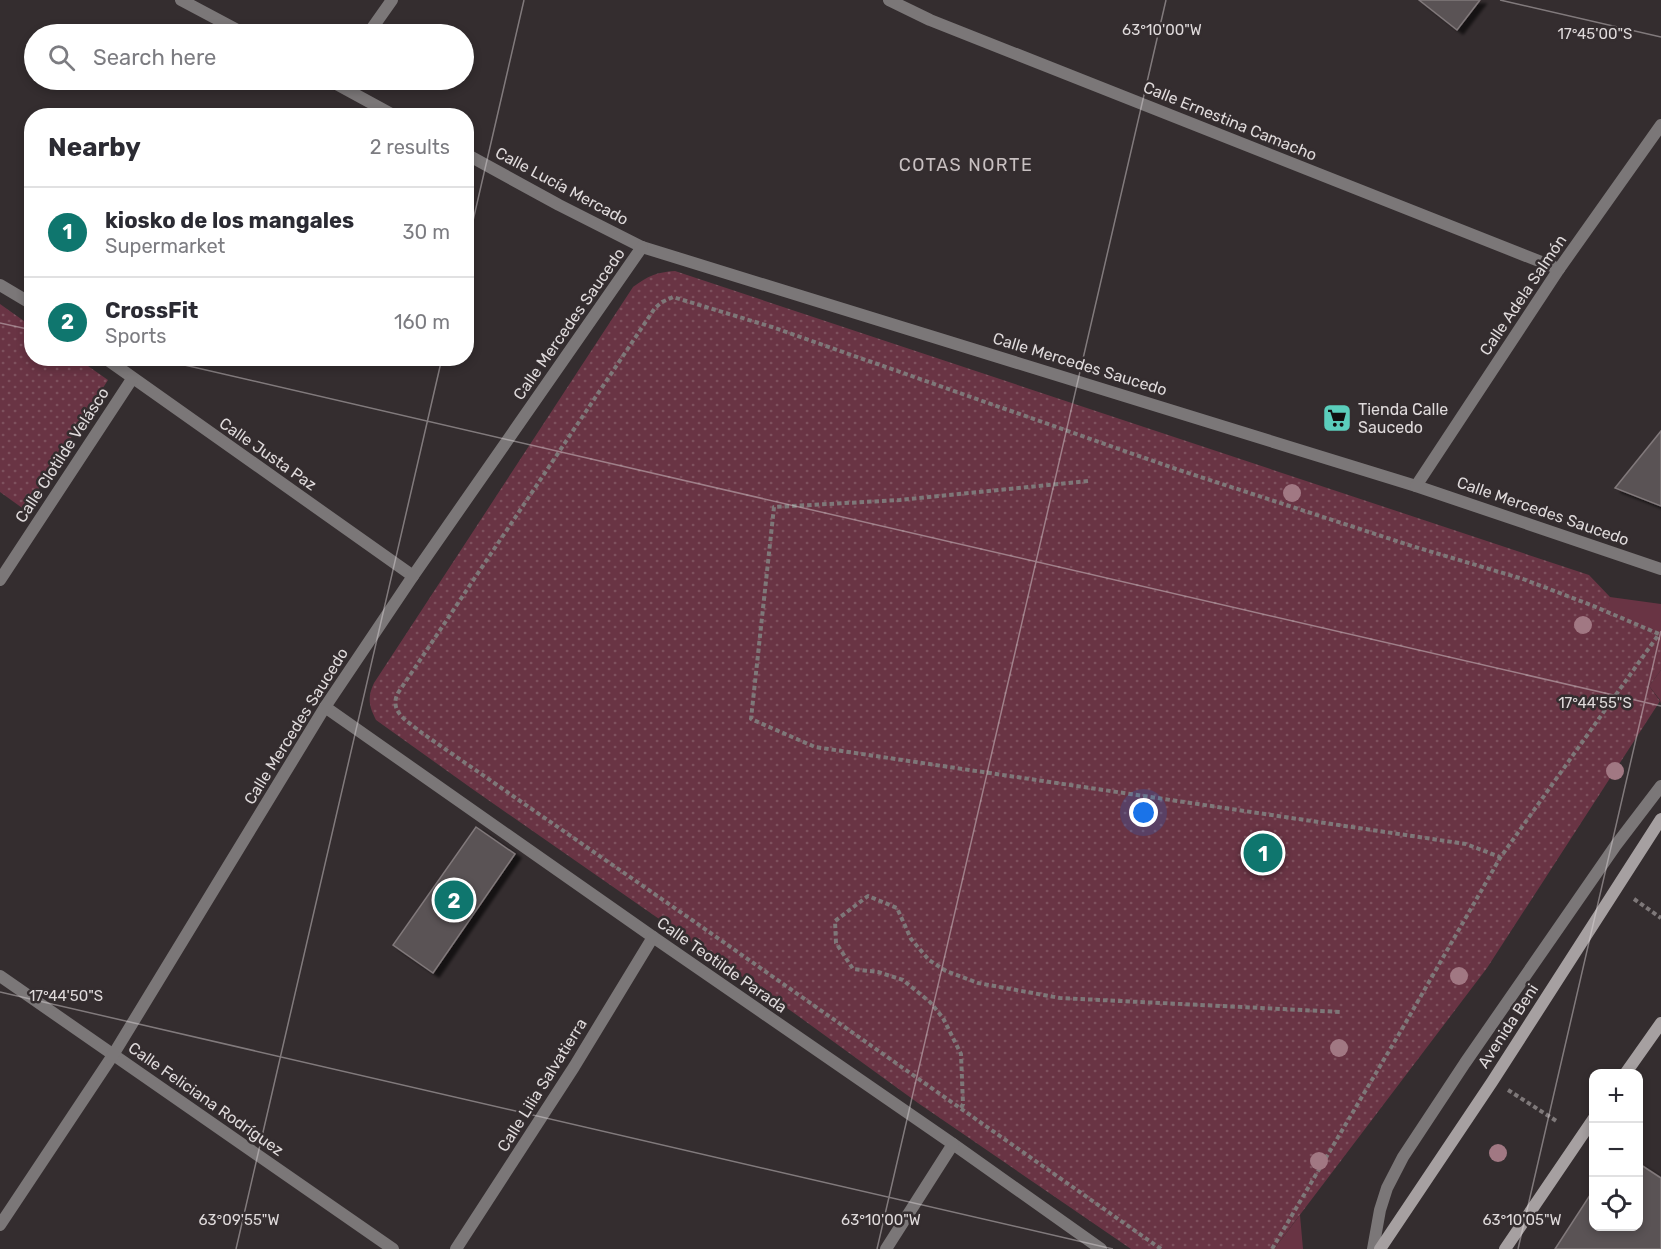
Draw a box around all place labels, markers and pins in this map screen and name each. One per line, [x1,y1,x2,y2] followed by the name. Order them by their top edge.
[1358,400,1448,437] place label: Tienda Calle Saucedo
[1321,402,1353,434] supermarket icon: Tienda Calle Saucedo
[1244,830,1282,876] pin: 1
[434,878,474,922] pin: 2

